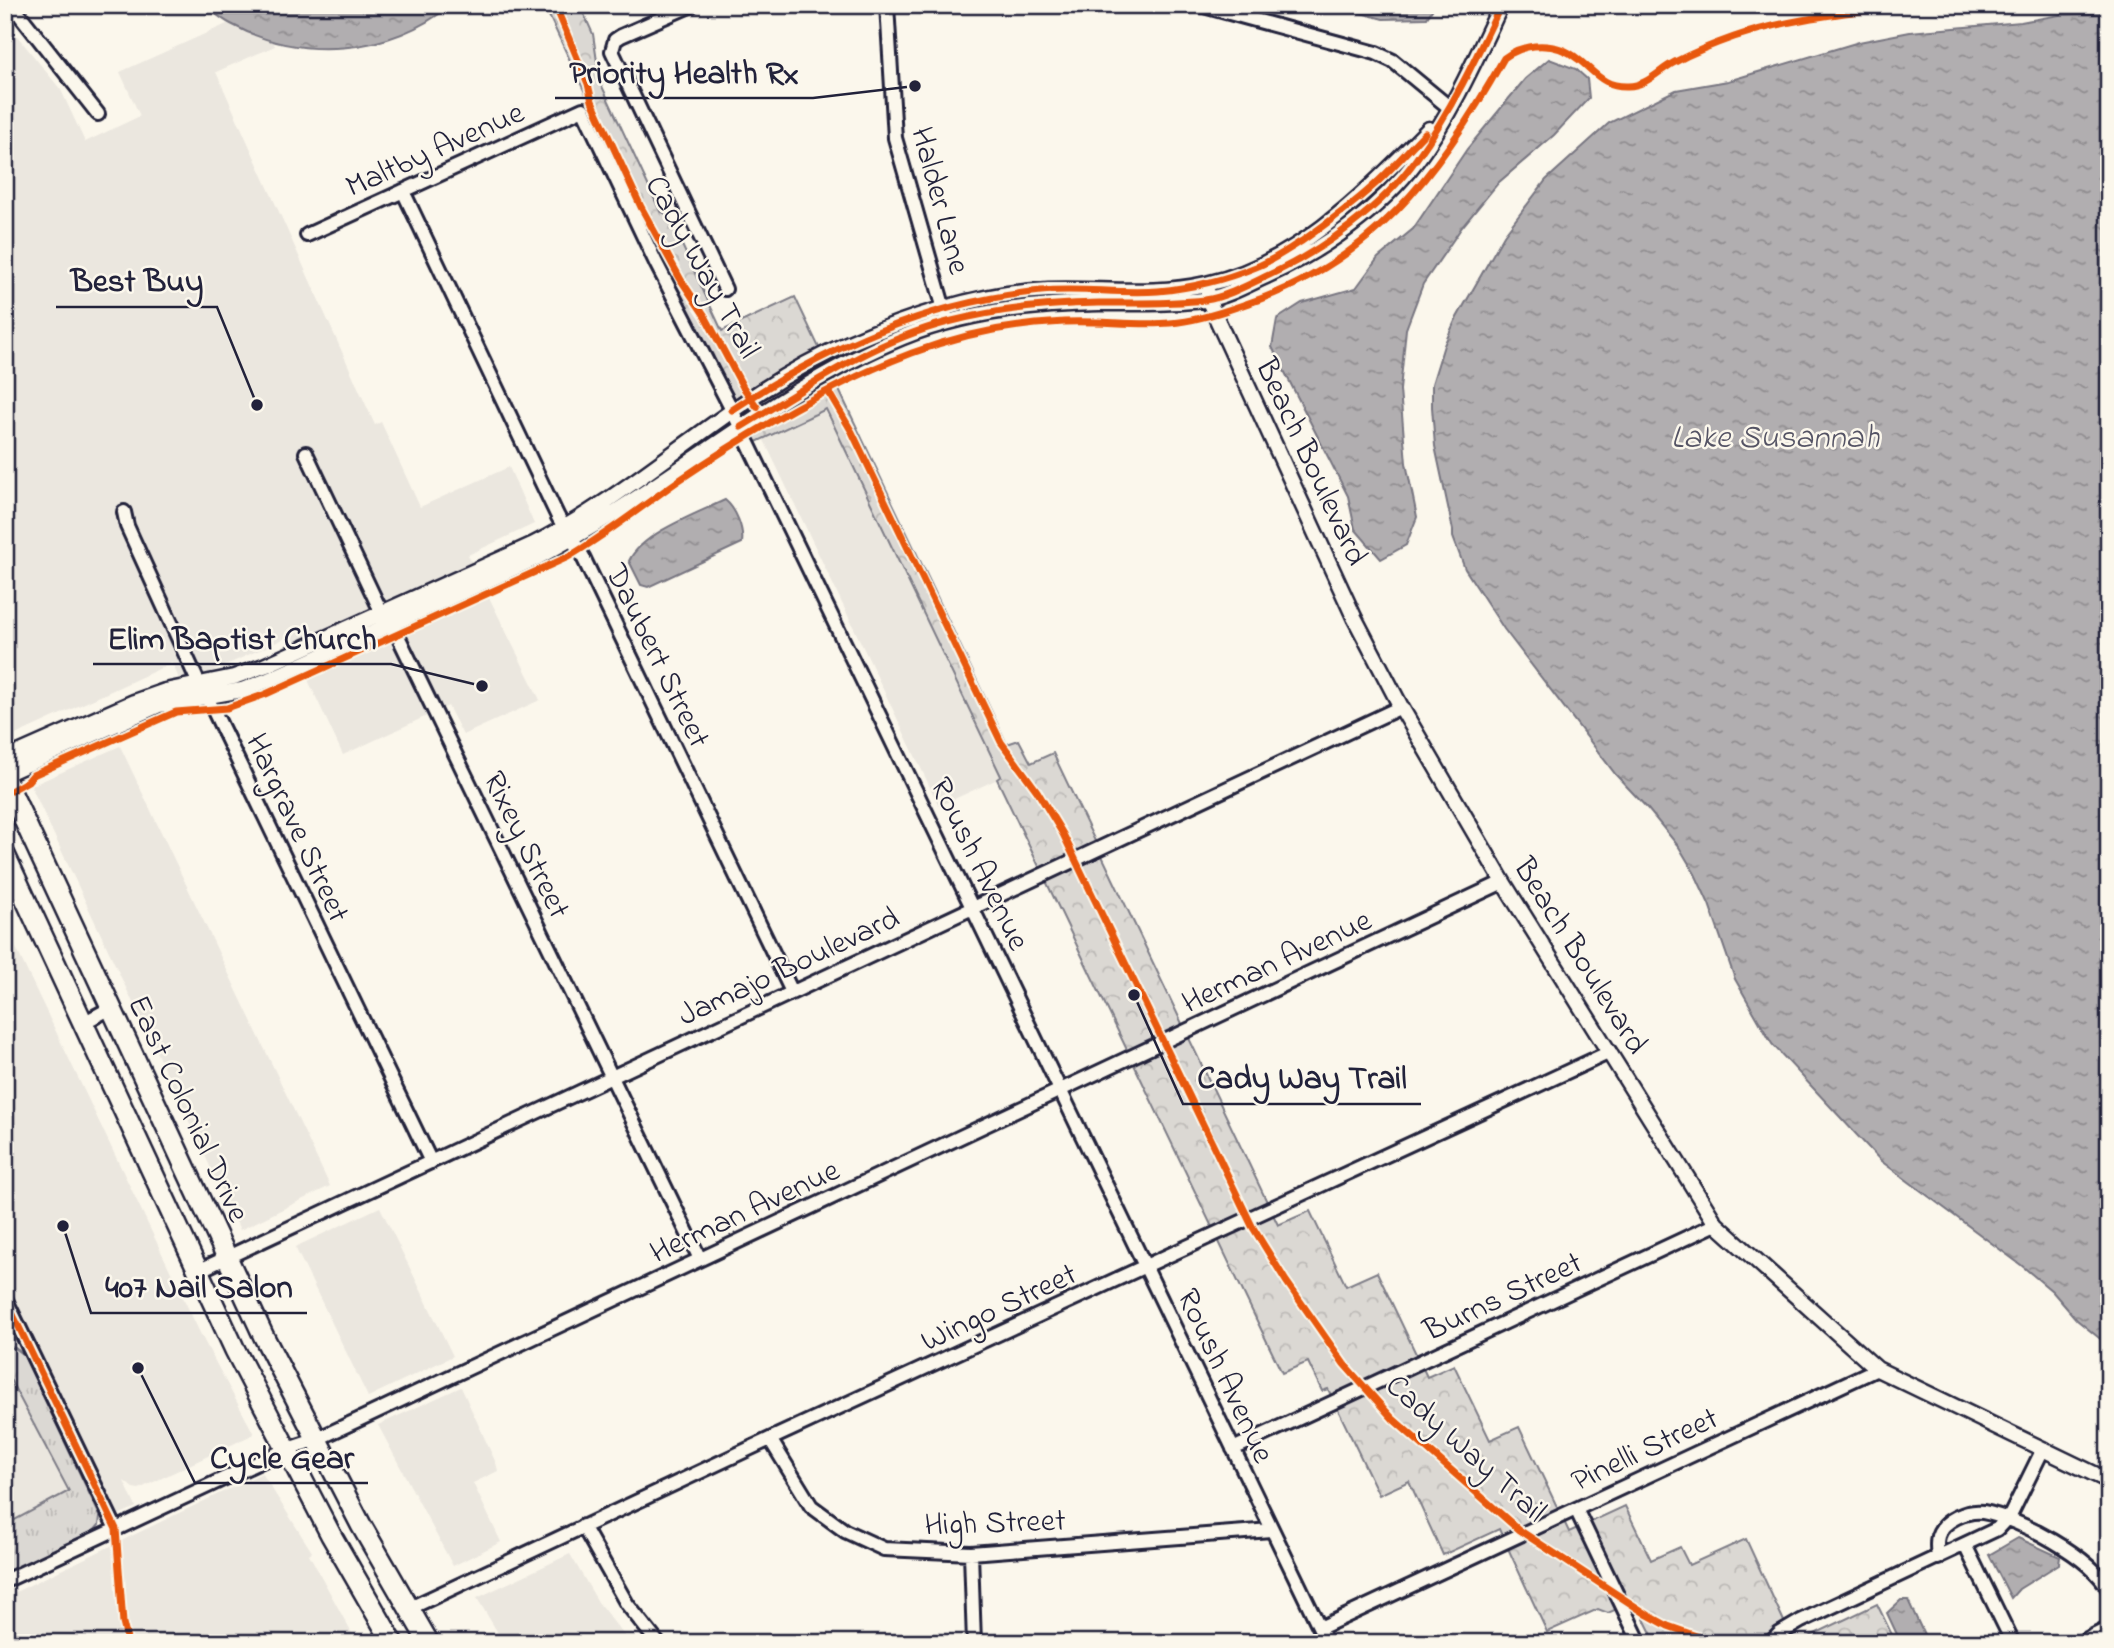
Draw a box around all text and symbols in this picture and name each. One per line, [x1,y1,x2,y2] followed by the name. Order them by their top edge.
[555,44,813,98] callout: Priority Health Rx
[569,51,799,100] text: Priority Health Rx
[339,91,533,212] street label: Maltby Avenue
[896,122,981,280] street label: Halder Lane
[631,167,771,368] street label: Cady Way Trail
[56,253,217,307] callout: Best Buy
[69,259,203,308] text: Best Buy
[1241,350,1379,574] street label: Beach Boulevard
[1671,415,1880,463] water label: Lake Susannah
[591,556,721,757] street label: Daubert Street
[93,610,391,664] callout: Elim Baptist Church
[107,617,377,665] text: Elim Baptist Church
[231,726,360,931] street label: Hargrave Street
[469,764,581,927] street label: Rixey Street
[916,770,1040,960] street label: Roush Avenue
[1499,848,1658,1064] street label: Beach Boulevard
[671,896,908,1040] street label: Jamajo Boulevard
[1175,898,1381,1028] street label: Herman Avenue
[114,988,260,1231] street label: East Colonial Drive
[1183,1050,1421,1104] callout: Cady Way Trail
[1197,1056,1407,1105] text: Cady Way Trail
[643,1148,849,1278] street label: Herman Avenue
[1415,1241,1591,1356] street label: Burns Street
[914,1252,1086,1366] street label: Wingo Street
[91,1259,307,1313] callout: 407 Nail Salon
[105,1265,293,1313] text: 407 Nail Salon
[1163,1281,1285,1472] street label: Roush Avenue
[1373,1364,1556,1535] street label: Cady Way Trail
[1564,1396,1727,1506] street label: Pinelli Street
[195,1429,368,1483] callout: Cycle Gear
[210,1436,355,1485] text: Cycle Gear
[924,1499,1067,1550] street label: High Street

